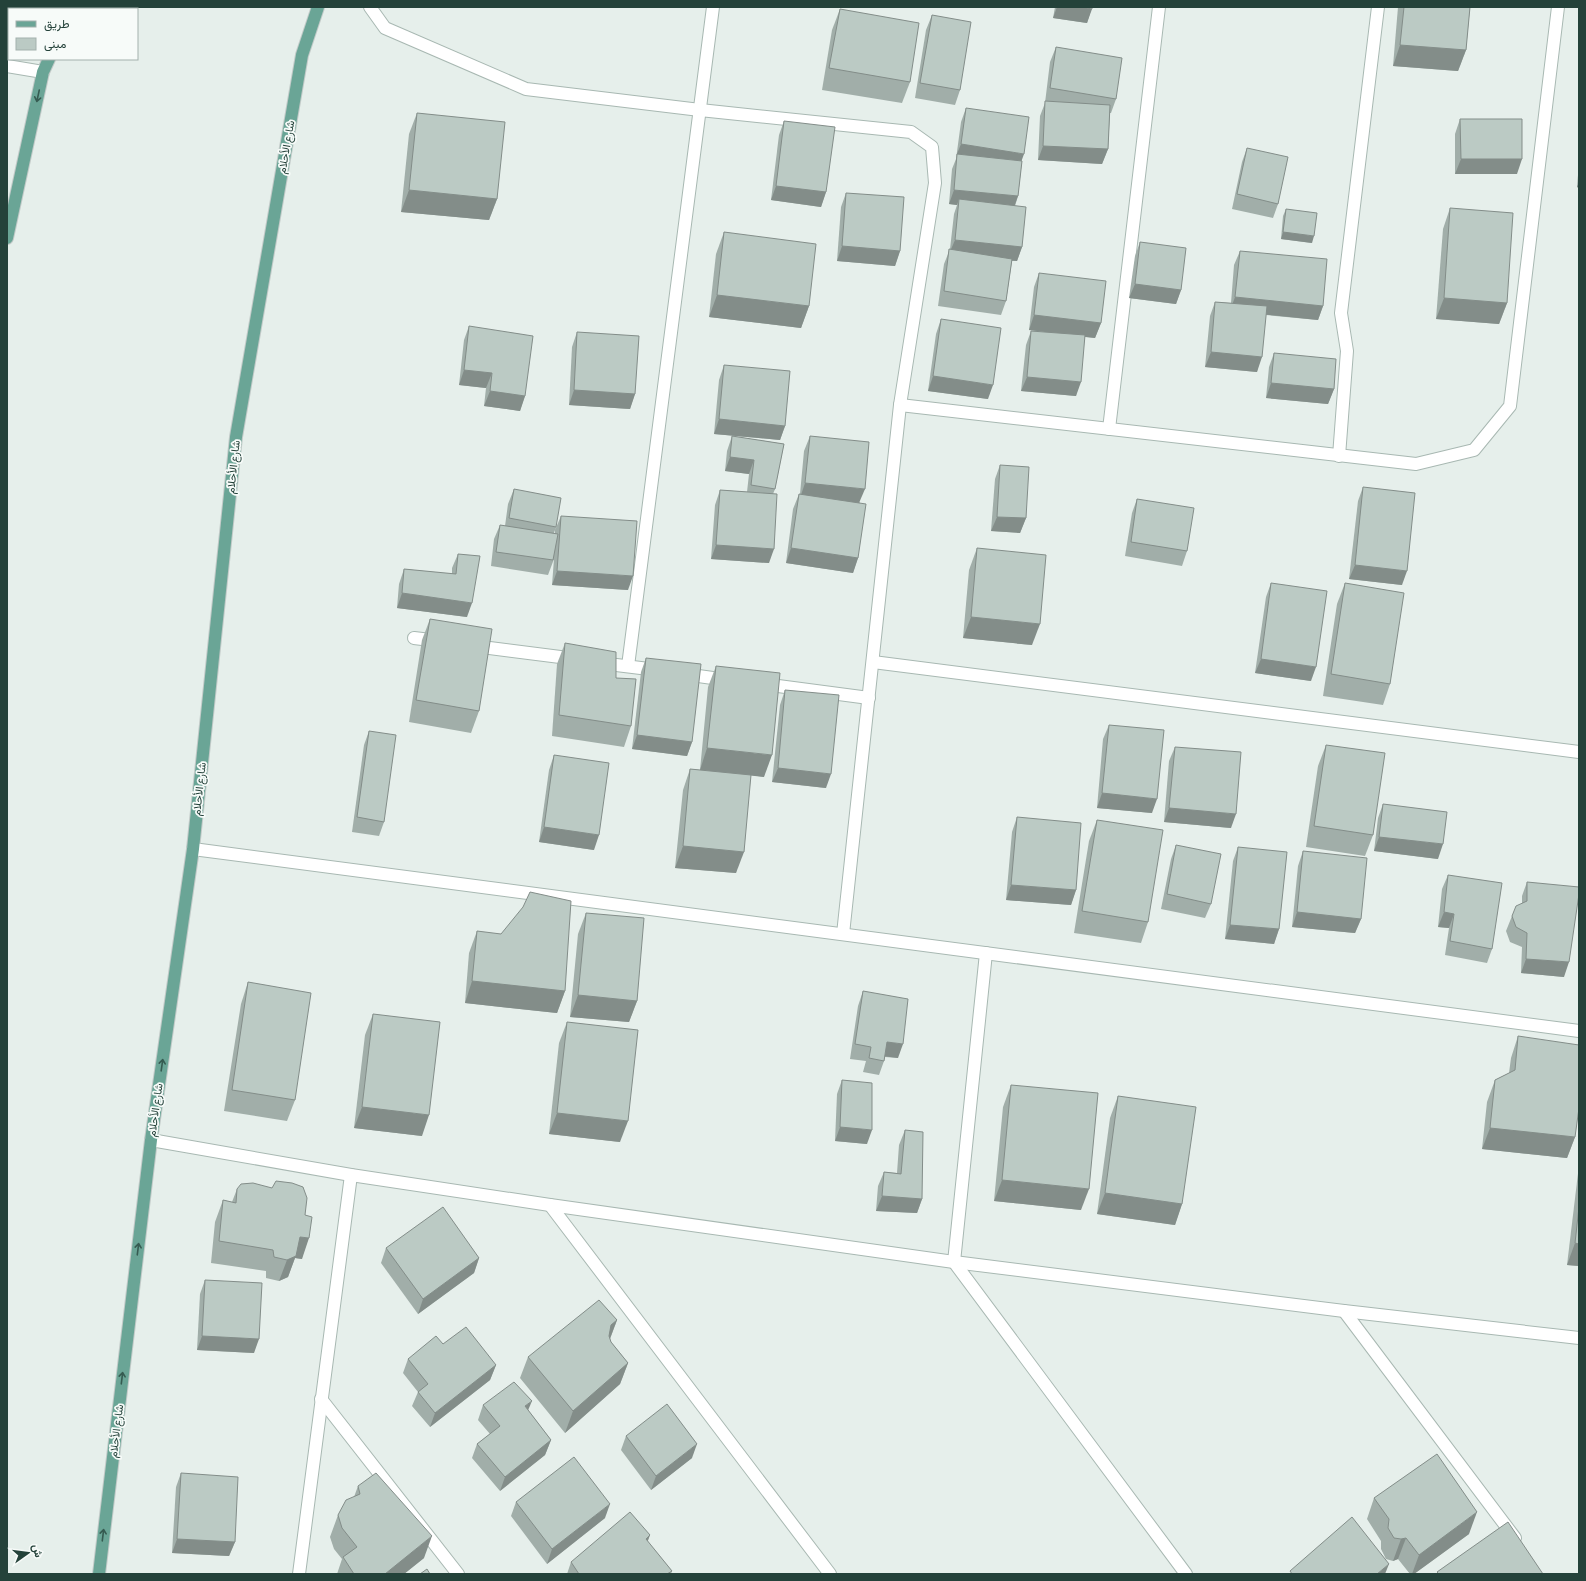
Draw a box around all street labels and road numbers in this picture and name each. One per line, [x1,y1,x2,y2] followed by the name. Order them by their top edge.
[274,119,299,175] street label: شارع الأحلام
[223,439,244,495] street label: شارع الأحلام
[189,761,210,817] street label: شارع الأحلام
[144,1082,167,1138] street label: شارع الأحلام
[106,1403,127,1459] street label: شارع الأحلام

